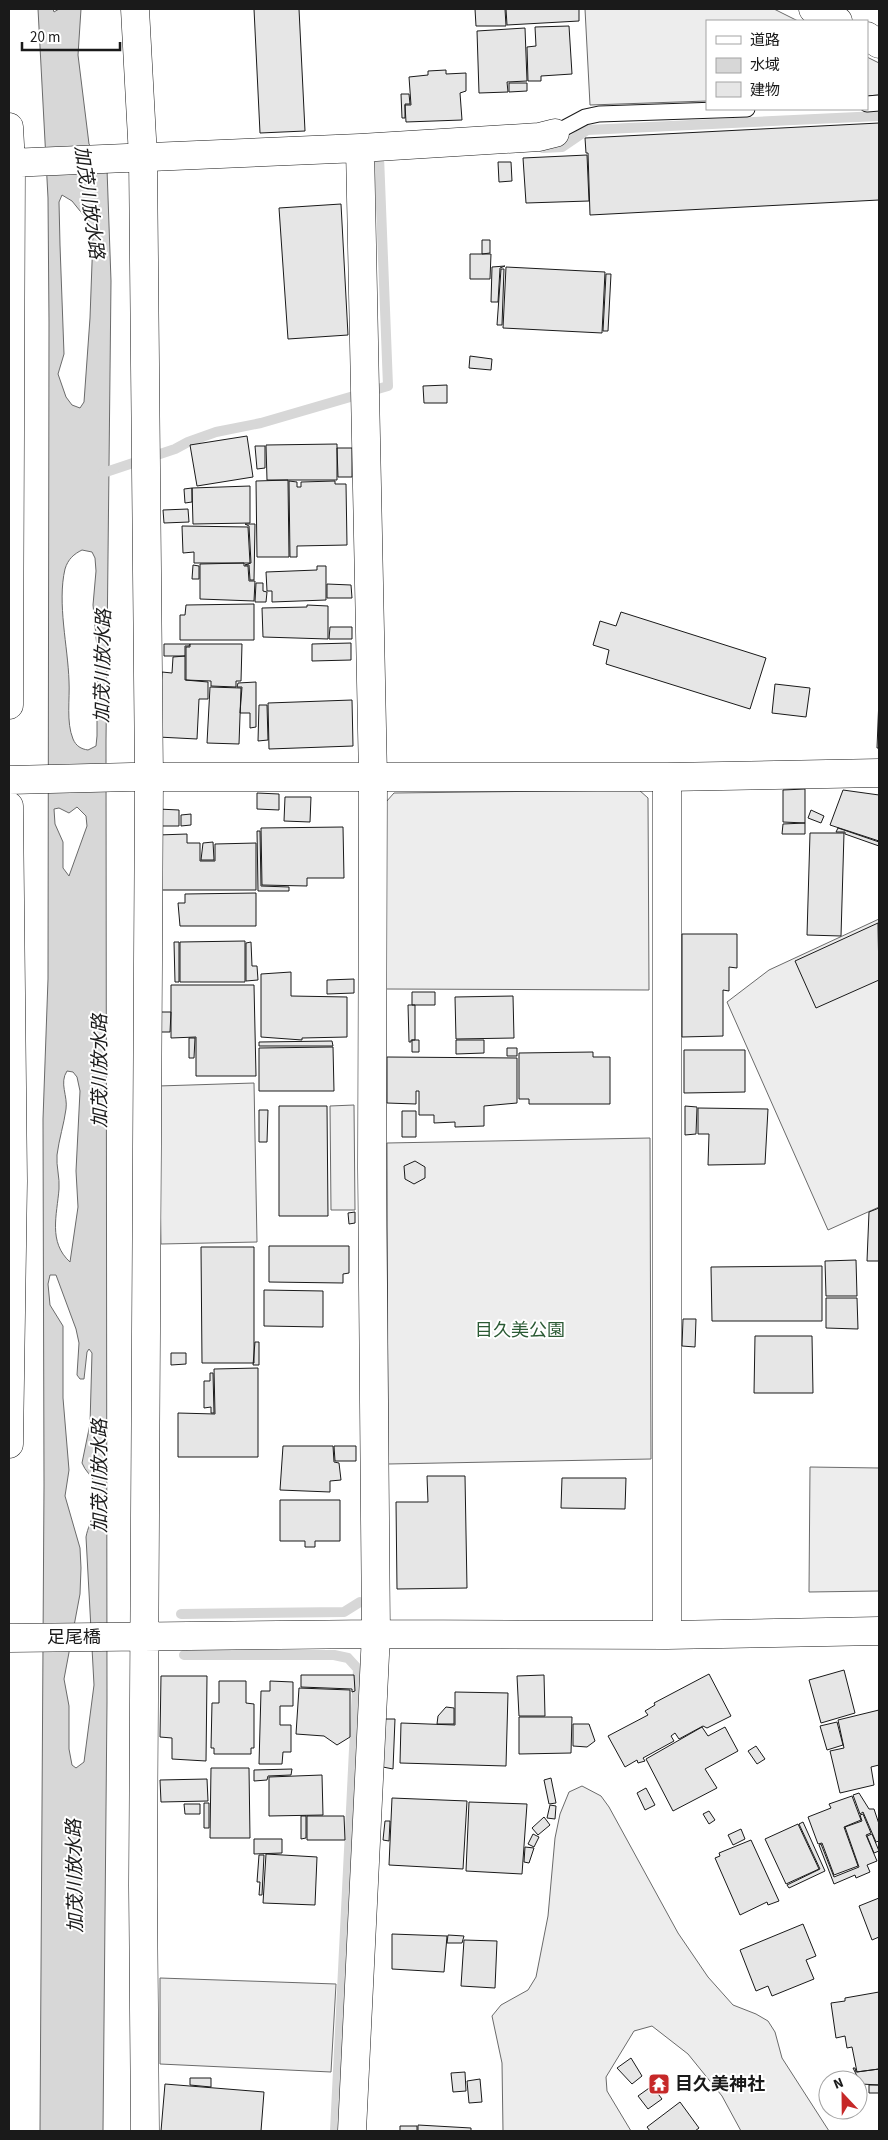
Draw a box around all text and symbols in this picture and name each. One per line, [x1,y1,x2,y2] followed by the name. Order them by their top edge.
[22,20,120,52] scale bar
[706,20,868,110] legend
[30,27,60,48] text: 20 m
[750,30,780,51] text: 道路
[750,55,780,76] text: 水域
[750,80,780,101] text: 建物
[67,144,110,263] water label: 加茂川放水路
[89,607,118,723] water label: 加茂川放水路
[87,1012,114,1128] water label: 加茂川放水路
[475,1318,565,1343] park label: 目久美公園
[87,1417,114,1533] water label: 加茂川放水路
[47,1625,101,1650] street label: 足尾橋
[61,1817,90,1933] water label: 加茂川放水路
[818,2070,868,2120] north arrow
[647,2072,671,2096] temple icon: 目久美神社
[675,2072,765,2097] place label: 目久美神社
[830,2073,847,2095] text: N

